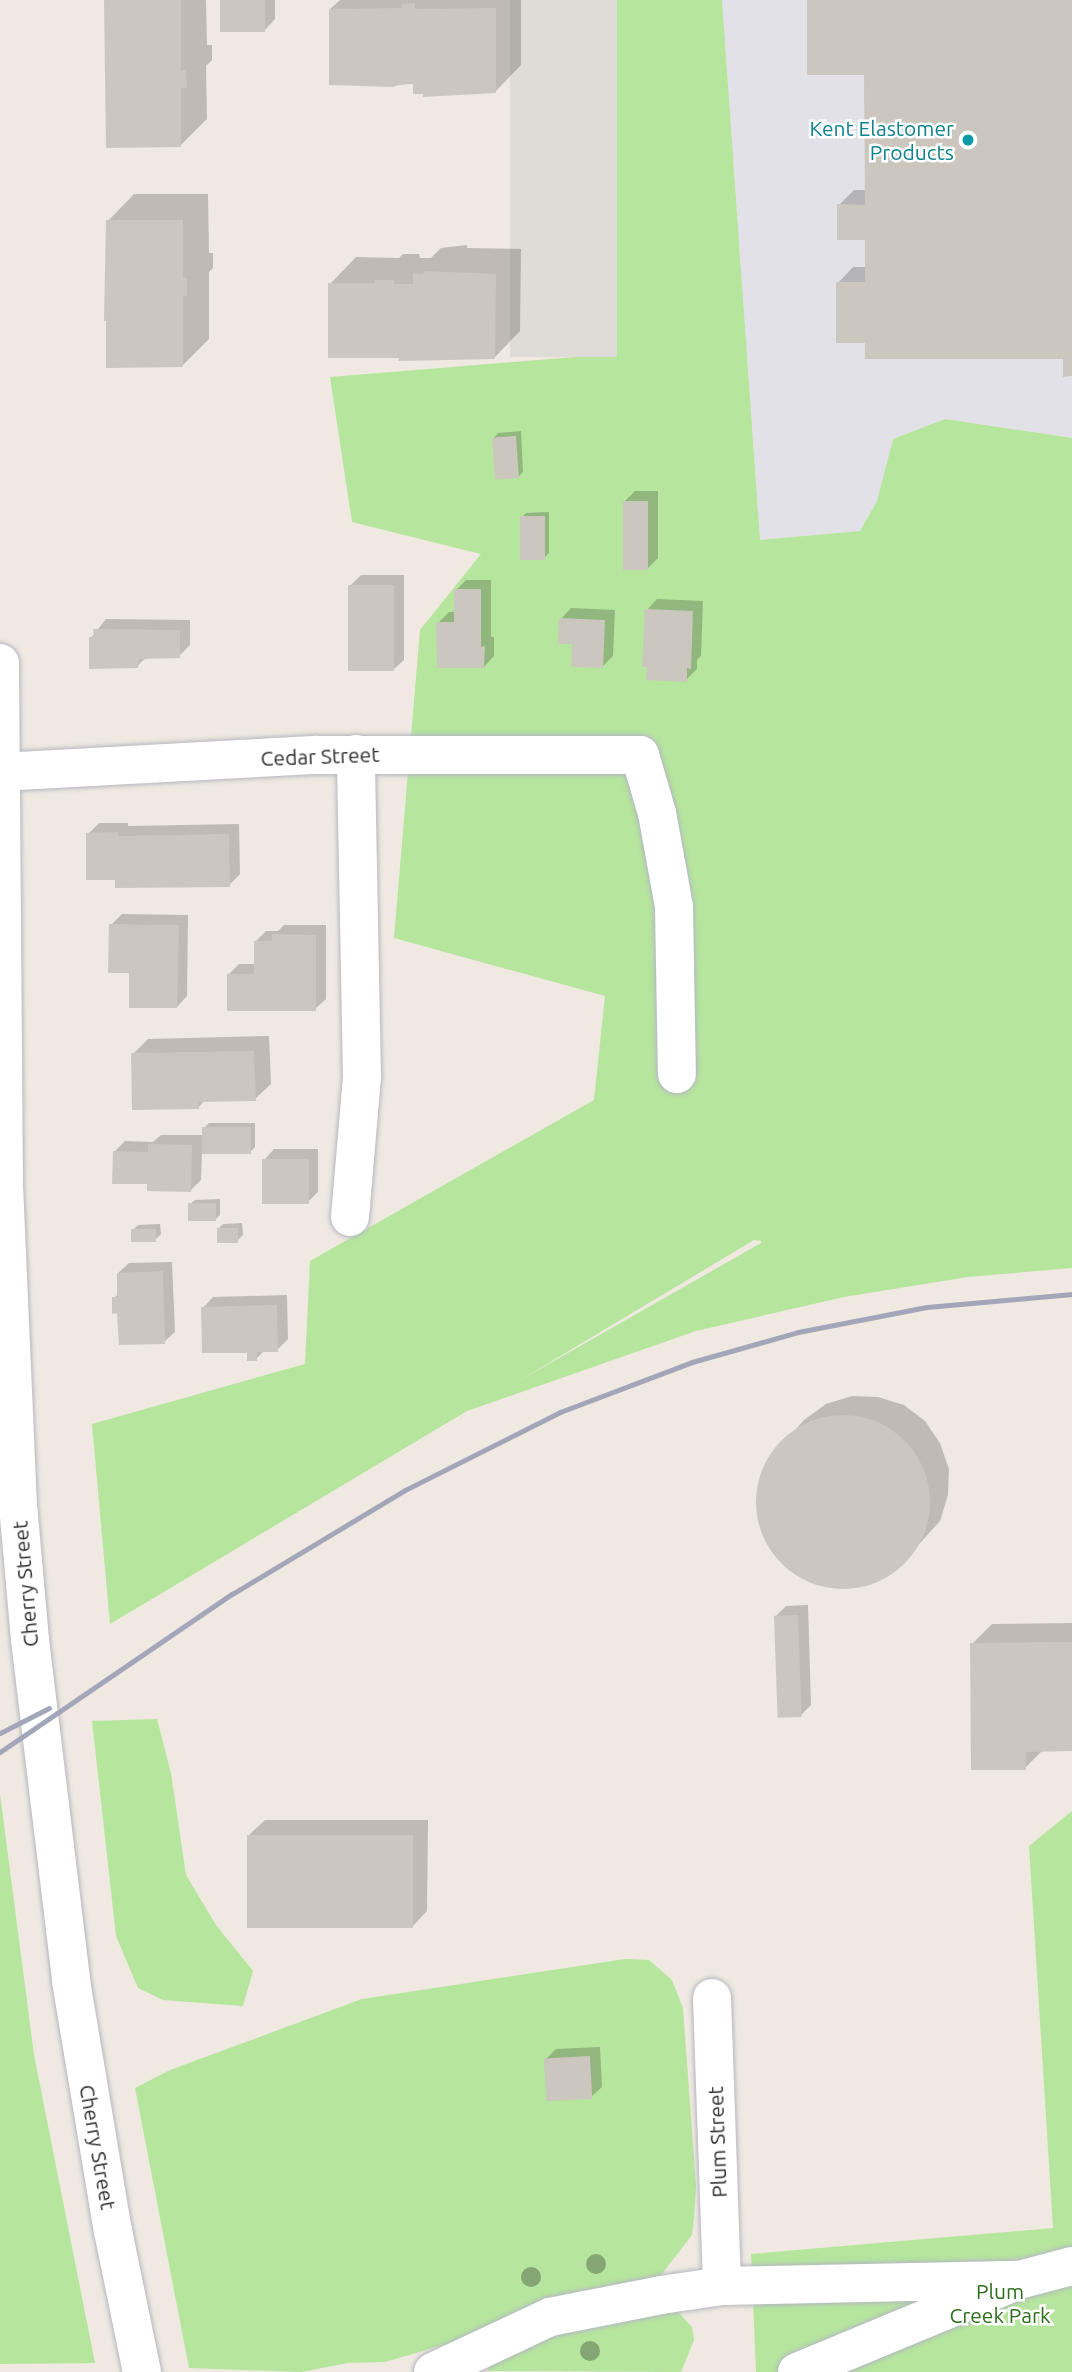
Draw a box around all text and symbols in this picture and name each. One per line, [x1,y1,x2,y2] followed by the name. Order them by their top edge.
[809,115,954,165] place label: Kent Elastomer Products
[960,132,976,148] marker: Kent Elastomer Products
[260,741,380,771] street label: Cedar Street
[7,1520,43,1648] street label: Cherry Street
[75,2083,121,2211] street label: Cherry Street
[702,2086,732,2198] street label: Plum Street
[949,2278,1051,2328] park label: Plum Creek Park

